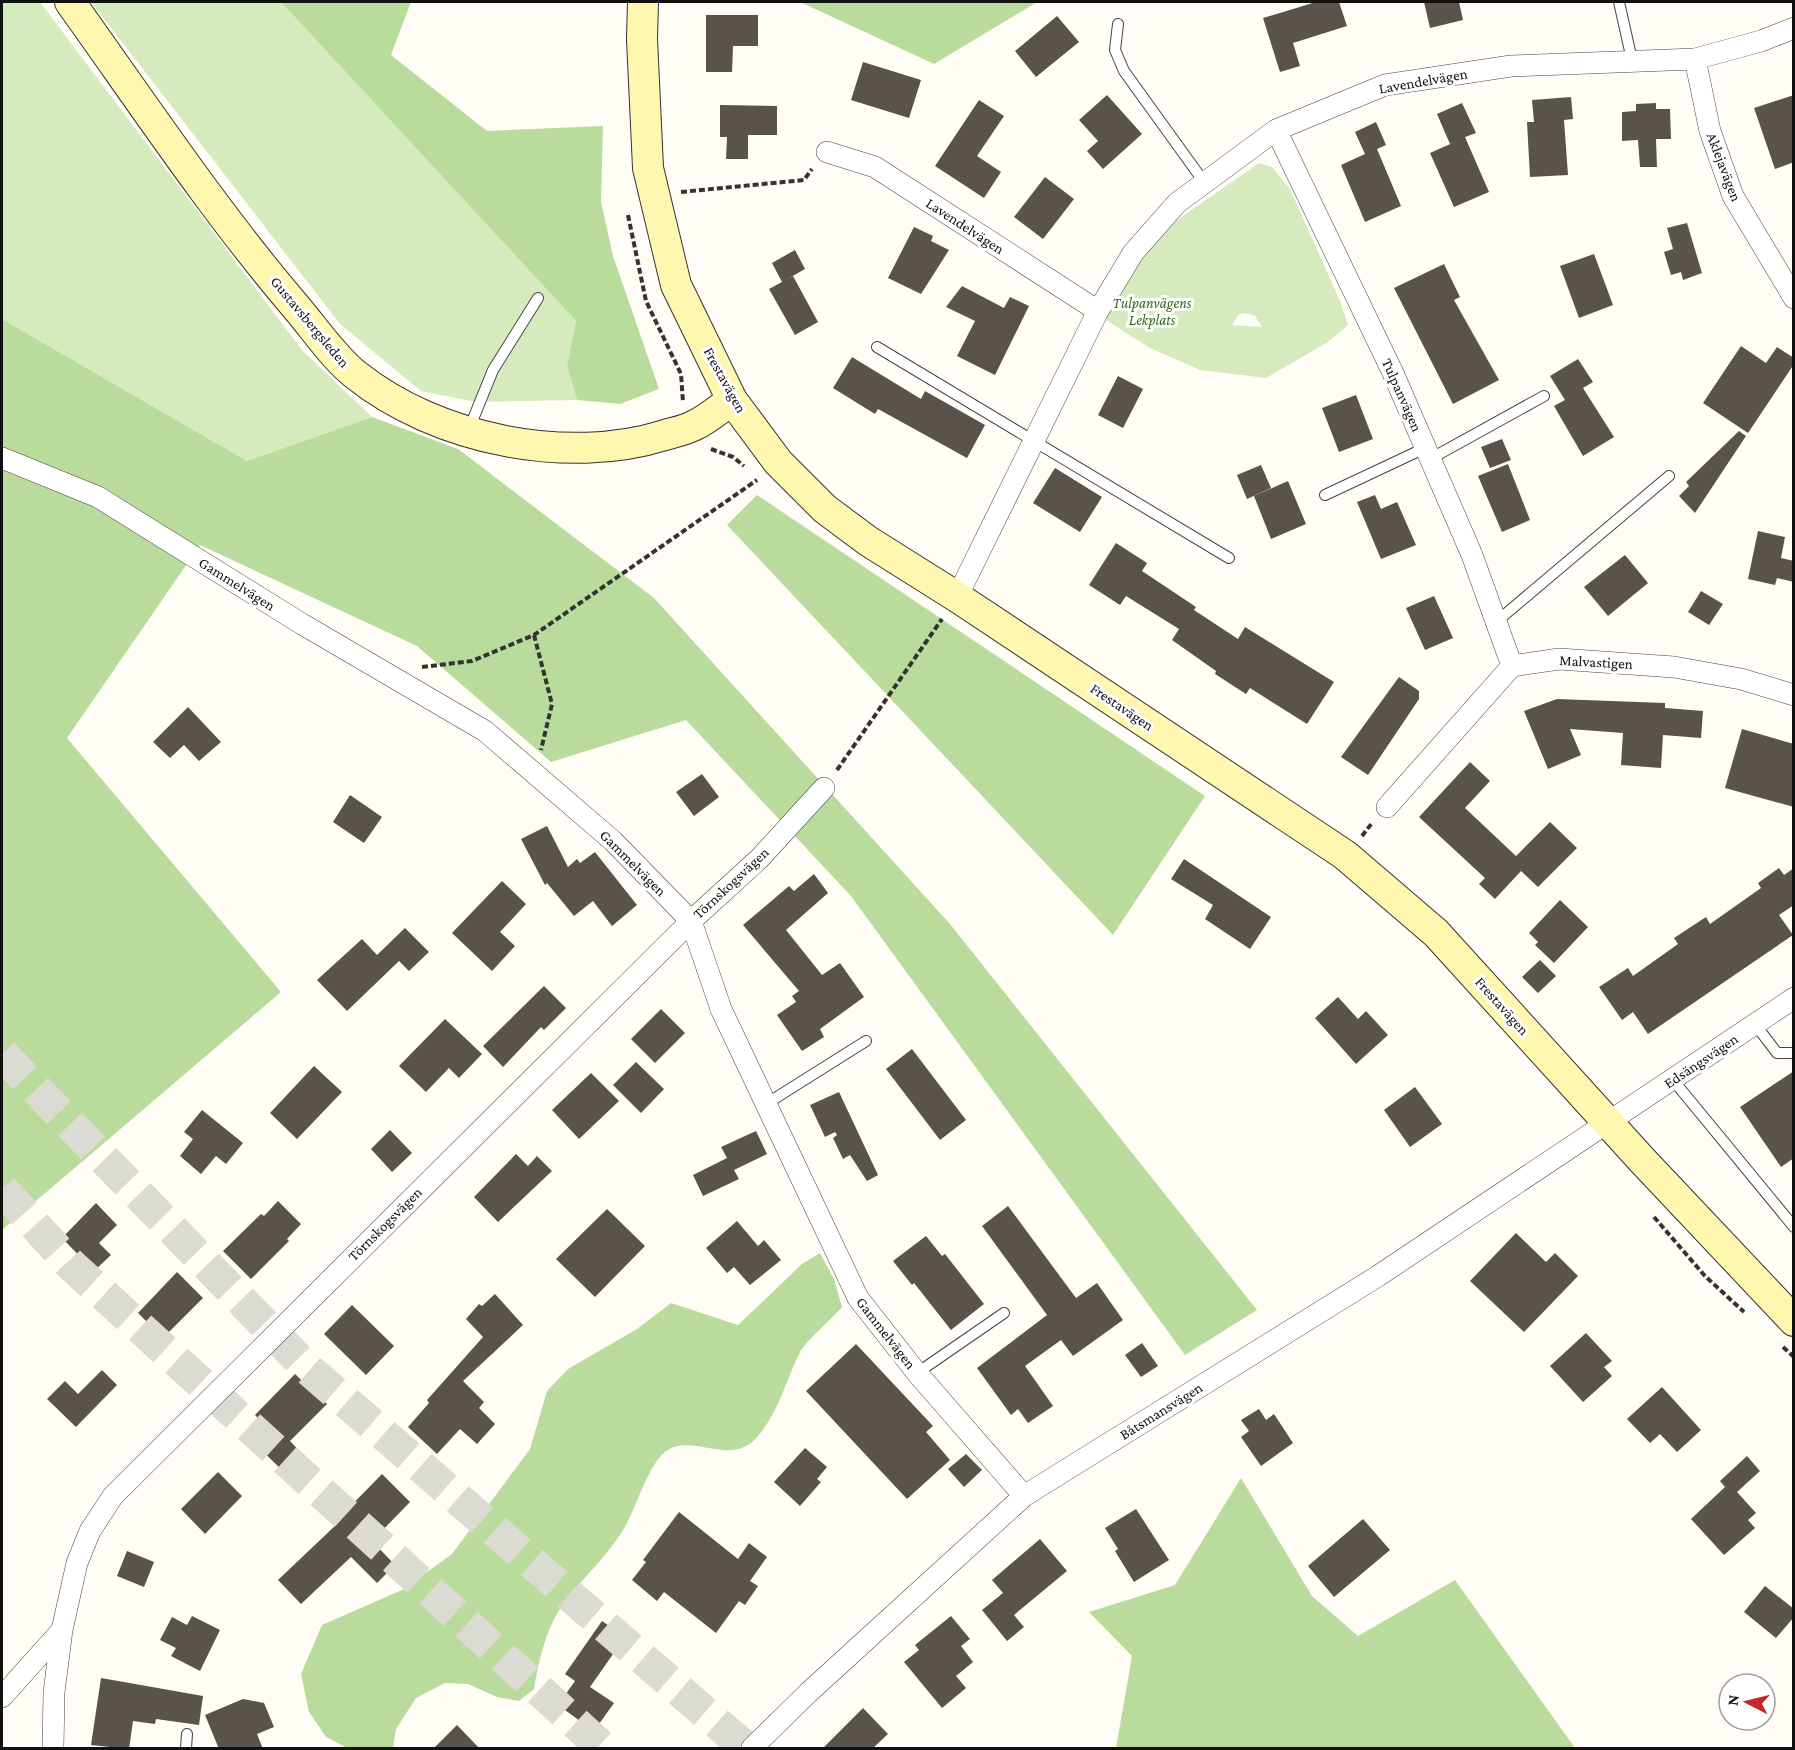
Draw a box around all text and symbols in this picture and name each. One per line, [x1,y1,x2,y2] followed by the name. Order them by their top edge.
[1377,65,1469,98] street label: Lavendelvägen
[1703,130,1744,204] street label: Aklejavägen
[922,195,1007,258] street label: Lavendelvägen
[267,273,353,371] street label: Gustavsbergsleden
[1113,295,1192,329] park label: Tulpanvägens Lekplats
[700,345,749,416] street label: Frestavägen
[1378,356,1425,434] street label: Tulpanvägen
[195,554,278,615] street label: Gammelvägen
[1559,652,1633,673] street label: Malvastigen
[1087,680,1156,735] street label: Frestavägen
[596,827,669,900] street label: Gammelvägen
[690,844,773,923] street label: Törnskogsvägen
[1471,974,1532,1039] street label: Frestavägen
[1661,1030,1741,1092] street label: Edsängsvägen
[345,1184,426,1265] street label: Törnskogsvägen
[852,1294,919,1373] street label: Gammelvägen
[1117,1379,1206,1444] street label: Båtsmansvägen
[1717,1672,1777,1732] north arrow
[1724,1694,1742,1707] text: N

